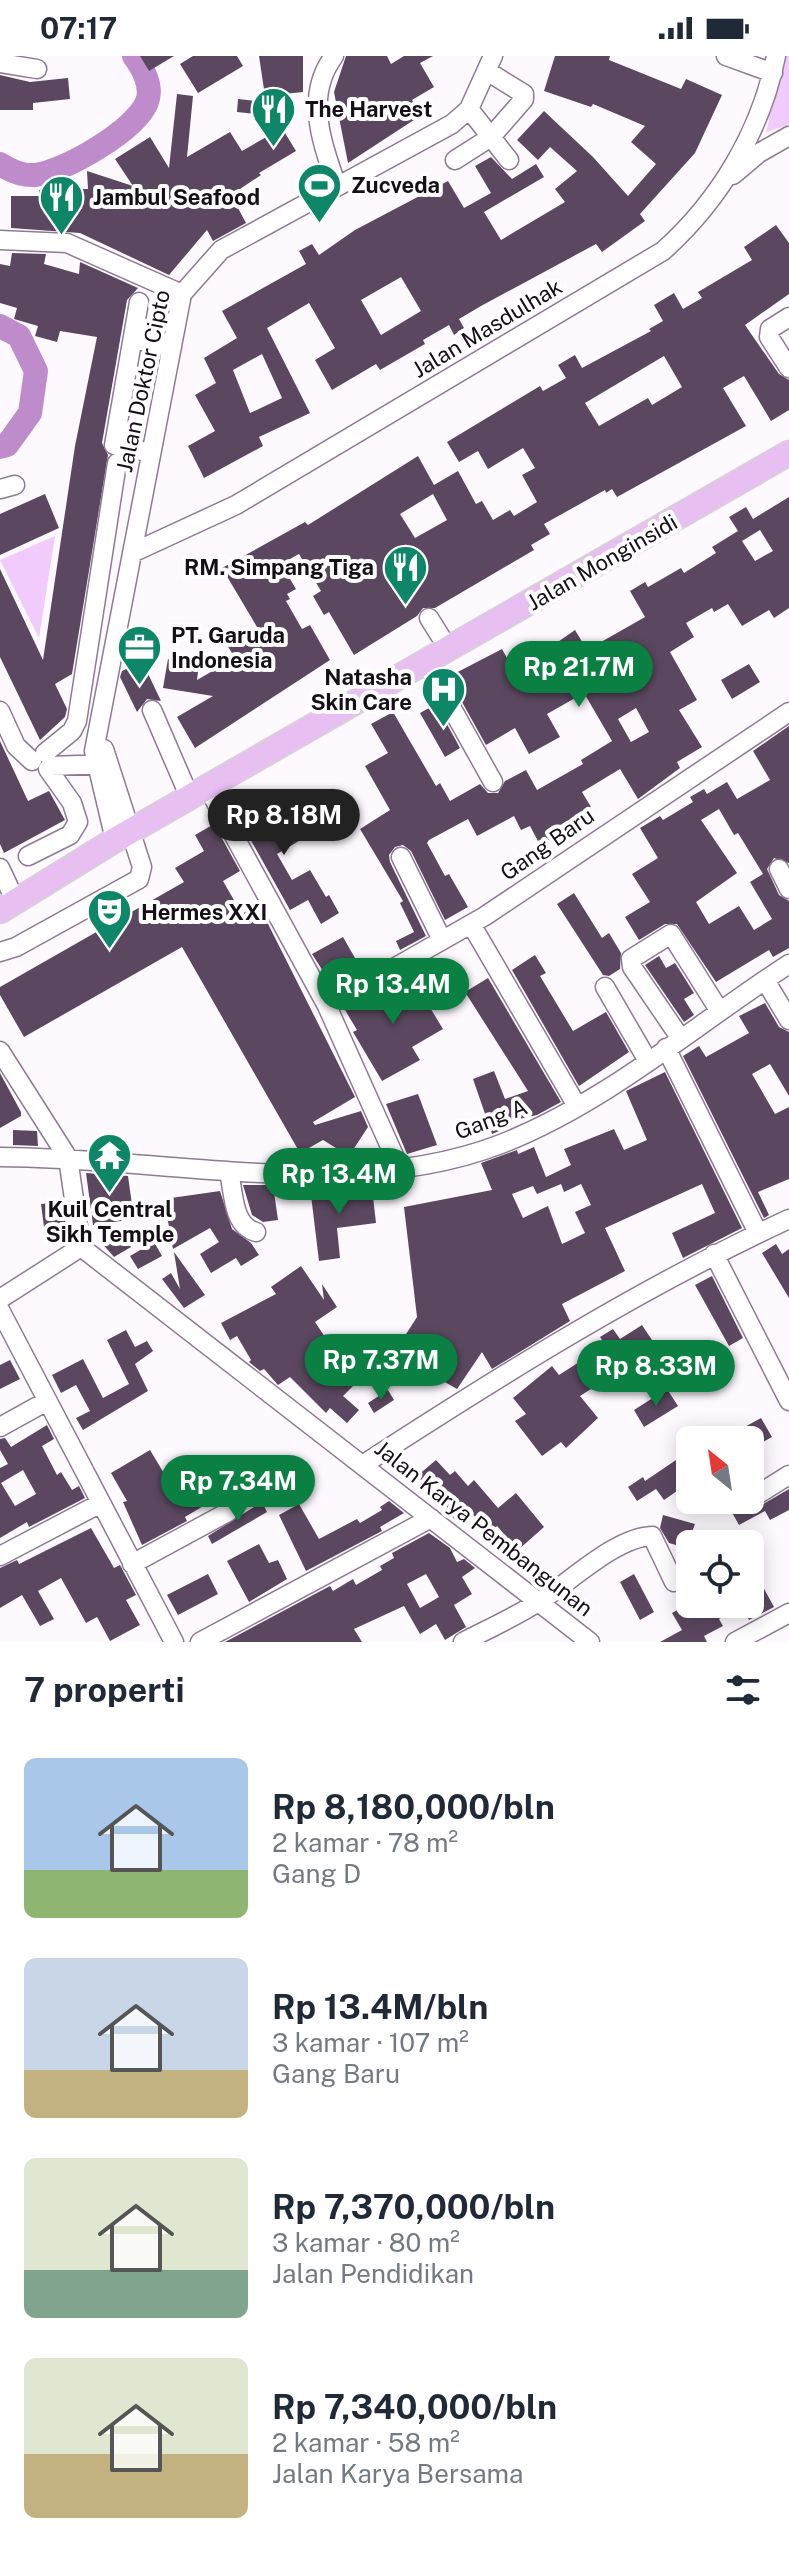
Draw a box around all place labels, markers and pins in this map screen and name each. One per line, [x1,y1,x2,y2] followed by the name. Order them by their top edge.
[250,85,298,148] restaurant icon: The Harvest
[305,96,432,122] place label: The Harvest
[296,161,344,224] sports icon: Zucveda
[351,172,440,198] place label: Zucveda
[38,173,86,236] restaurant icon: Jambul Seafood
[93,184,260,210] place label: Jambul Seafood
[381,543,429,606] restaurant icon: RM. Simpang Tiga
[184,554,374,580] place label: RM. Simpang Tiga
[171,622,285,673] place label: PT. Garuda Indonesia
[116,624,164,687] office icon: PT. Garuda Indonesia
[496,641,662,709] pin: Rp 21.7M
[310,664,412,715] place label: Natasha Skin Care
[419,666,467,729] hospital icon: Natasha Skin Care
[201,789,367,857] pin: Rp 8.18M
[86,888,134,951] theatre icon: Hermes XXI
[141,899,267,925] place label: Hermes XXI
[310,958,476,1026] pin: Rp 13.4M
[86,1132,134,1195] temple icon: Kuil Central Sikh Temple
[256,1148,422,1216] pin: Rp 13.4M
[46,1196,174,1247] place label: Kuil Central Sikh Temple
[298,1334,464,1402] pin: Rp 7.37M
[573,1340,739,1408] pin: Rp 8.33M
[155,1455,321,1523] pin: Rp 7.34M

